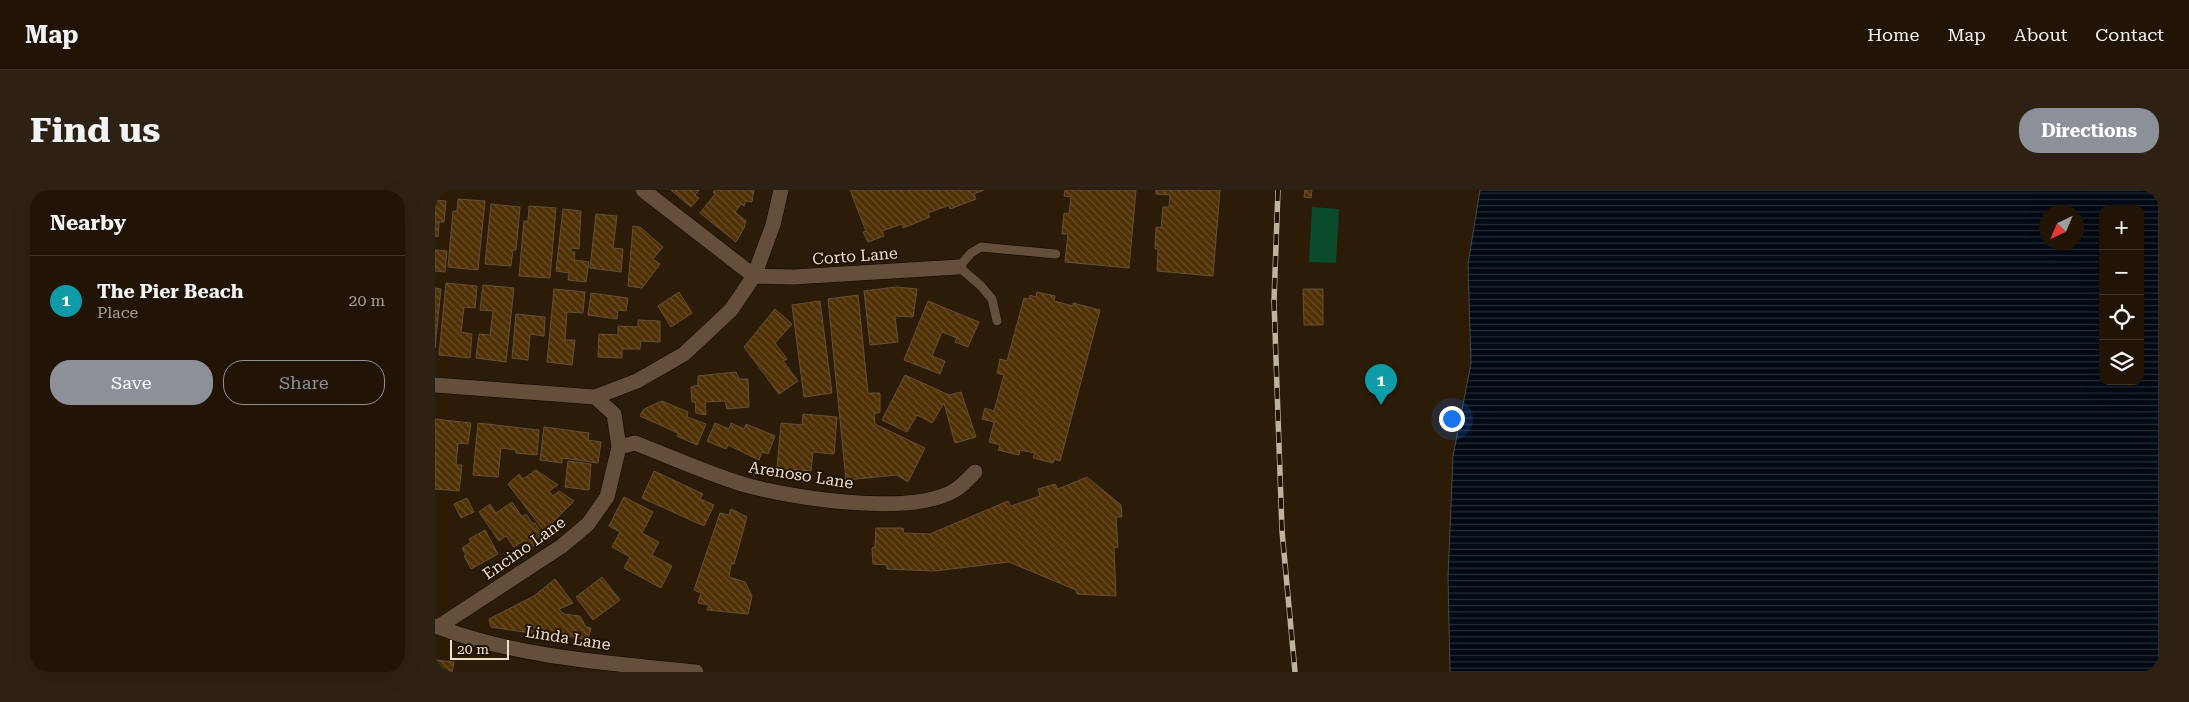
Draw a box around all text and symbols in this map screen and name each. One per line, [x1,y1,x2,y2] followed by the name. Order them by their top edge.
[25,21,79,49] text: Map
[1867,24,1919,45] text: Home
[1947,24,1986,45] text: Map
[2014,24,2067,45] text: About
[2095,24,2164,45] text: Contact
[2019,108,2159,153] button: Directions
[30,110,160,151] text: Find us
[2039,205,2084,250] north arrow
[2099,205,2144,385] map controls
[2099,205,2144,250] button: +
[50,211,126,235] text: Nearby
[812,244,899,268] street label: Corto Lane
[2099,250,2144,295] button: −
[97,280,243,303] text: The Pier Beach
[62,291,70,310] text: 1
[348,291,385,310] text: 20 m
[2099,295,2144,340] button: locate
[97,303,138,322] text: Place
[2099,340,2144,385] button: layers
[50,360,213,405] button: Save
[223,360,385,405] button: Share
[1365,364,1397,405] pin: 1
[1439,406,1465,432] your location
[747,457,855,493] street label: Arenoso Lane
[479,512,569,584] street label: Encino Lane
[524,622,612,654] street label: Linda Lane
[450,637,509,660] scale bar
[457,641,489,657] text: 20 m

